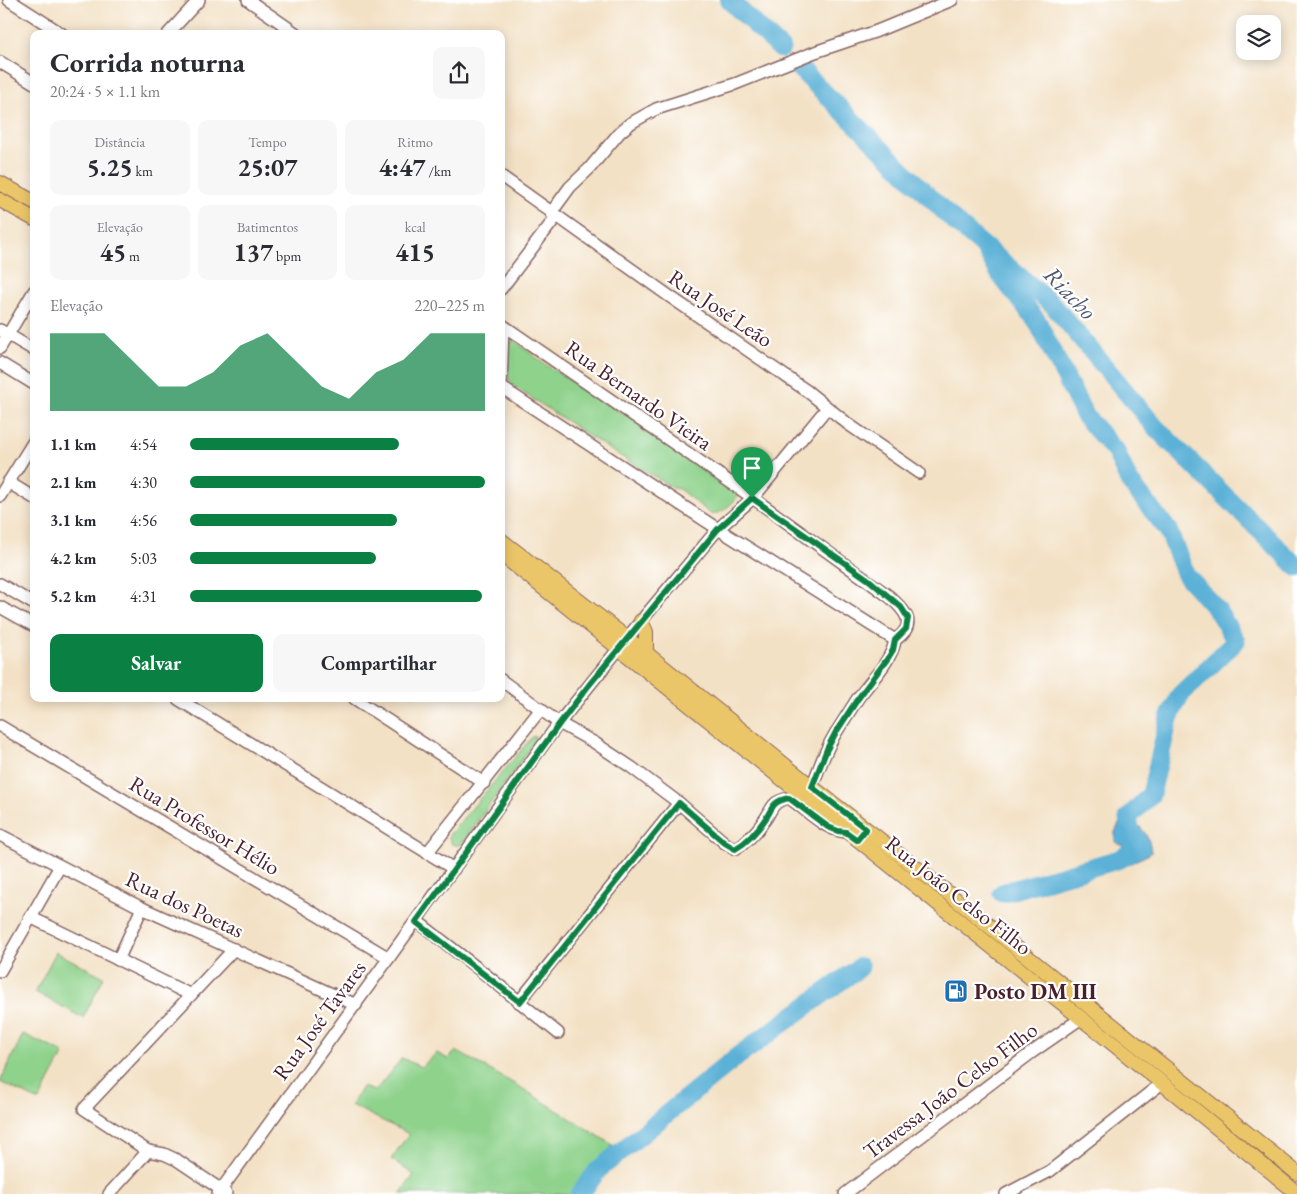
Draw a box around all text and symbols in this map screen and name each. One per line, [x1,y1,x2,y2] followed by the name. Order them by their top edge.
[1236,15,1281,60] map controls
[1236,15,1281,60] button: layers
[50,44,245,80] text: Corrida noturna
[433,47,485,99] button: share
[50,81,160,102] text: 20:24 · 5 × 1.1 km
[95,133,145,151] text: Distância
[248,133,287,151] text: Tempo
[397,133,433,151] text: Ritmo
[87,151,133,183] text: 5.25
[238,151,297,183] text: 25:07
[379,151,426,183] text: 4:47
[133,162,153,180] text: km
[426,162,451,180] text: /km
[97,218,143,236] text: Elevação
[237,218,298,236] text: Batimentos
[405,218,426,236] text: kcal
[100,236,126,268] text: 45
[234,236,273,268] text: 137
[395,236,435,268] text: 415
[126,247,140,265] text: m
[273,247,301,265] text: bpm
[1037,259,1103,326] water label: Riacho
[663,263,779,354] street label: Rua José Leão
[50,295,103,316] text: Elevação
[414,295,485,316] text: 220–225 m
[559,334,718,457] street label: Rua Bernardo Vieira
[50,434,96,455] text: 1.1 km
[130,434,157,455] text: 4:54
[731,447,773,498] pin
[738,454,766,482] icon: arrive
[50,472,96,493] text: 2.1 km
[130,472,157,493] text: 4:30
[50,510,96,531] text: 3.1 km
[130,510,157,531] text: 4:56
[50,548,96,569] text: 4.2 km
[130,548,157,569] text: 5:03
[50,586,96,607] text: 5.2 km
[130,586,157,607] text: 4:31
[50,634,263,692] button: Salvar
[273,634,485,692] button: Compartilhar
[124,769,285,882] street label: Rua Professor Hélio
[879,829,1038,962] street label: Rua João Celso Filho
[121,864,249,944] street label: Rua dos Poetas
[266,955,373,1086] street label: Rua José Tavares
[974,977,1097,1006] place label: Posto DM III
[943,978,969,1004] fuel station icon: Posto DM III
[857,1015,1043,1166] street label: Travessa João Celso Filho

